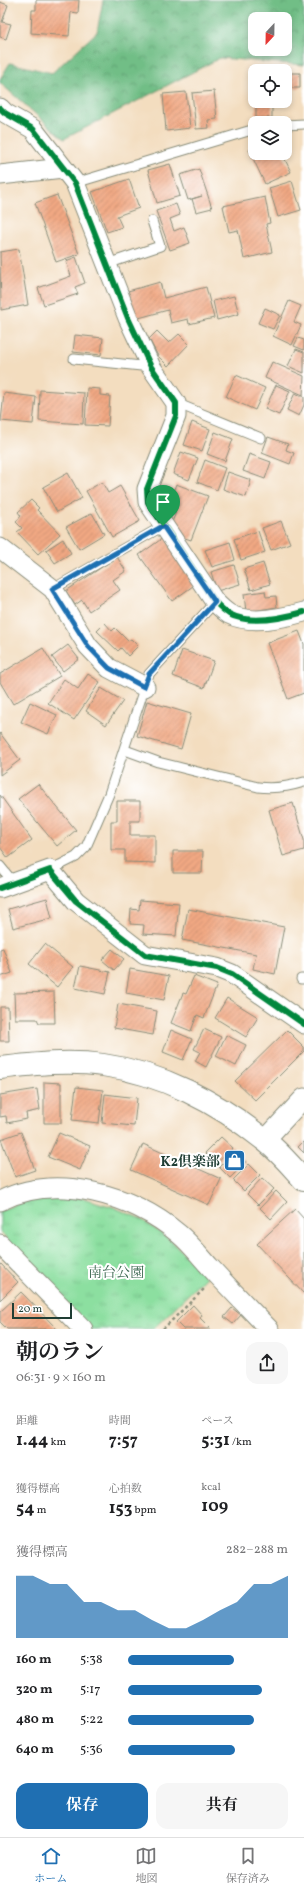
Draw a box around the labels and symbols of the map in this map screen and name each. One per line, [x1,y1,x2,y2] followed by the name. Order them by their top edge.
[248,12,292,56] north arrow
[146,485,180,526] pin
[222,1148,248,1174] shop icon: K2倶楽部
[161,1153,220,1172] place label: K2倶楽部
[88,1264,144,1283] park label: 南台公園
[12,1301,72,1320] scale bar

